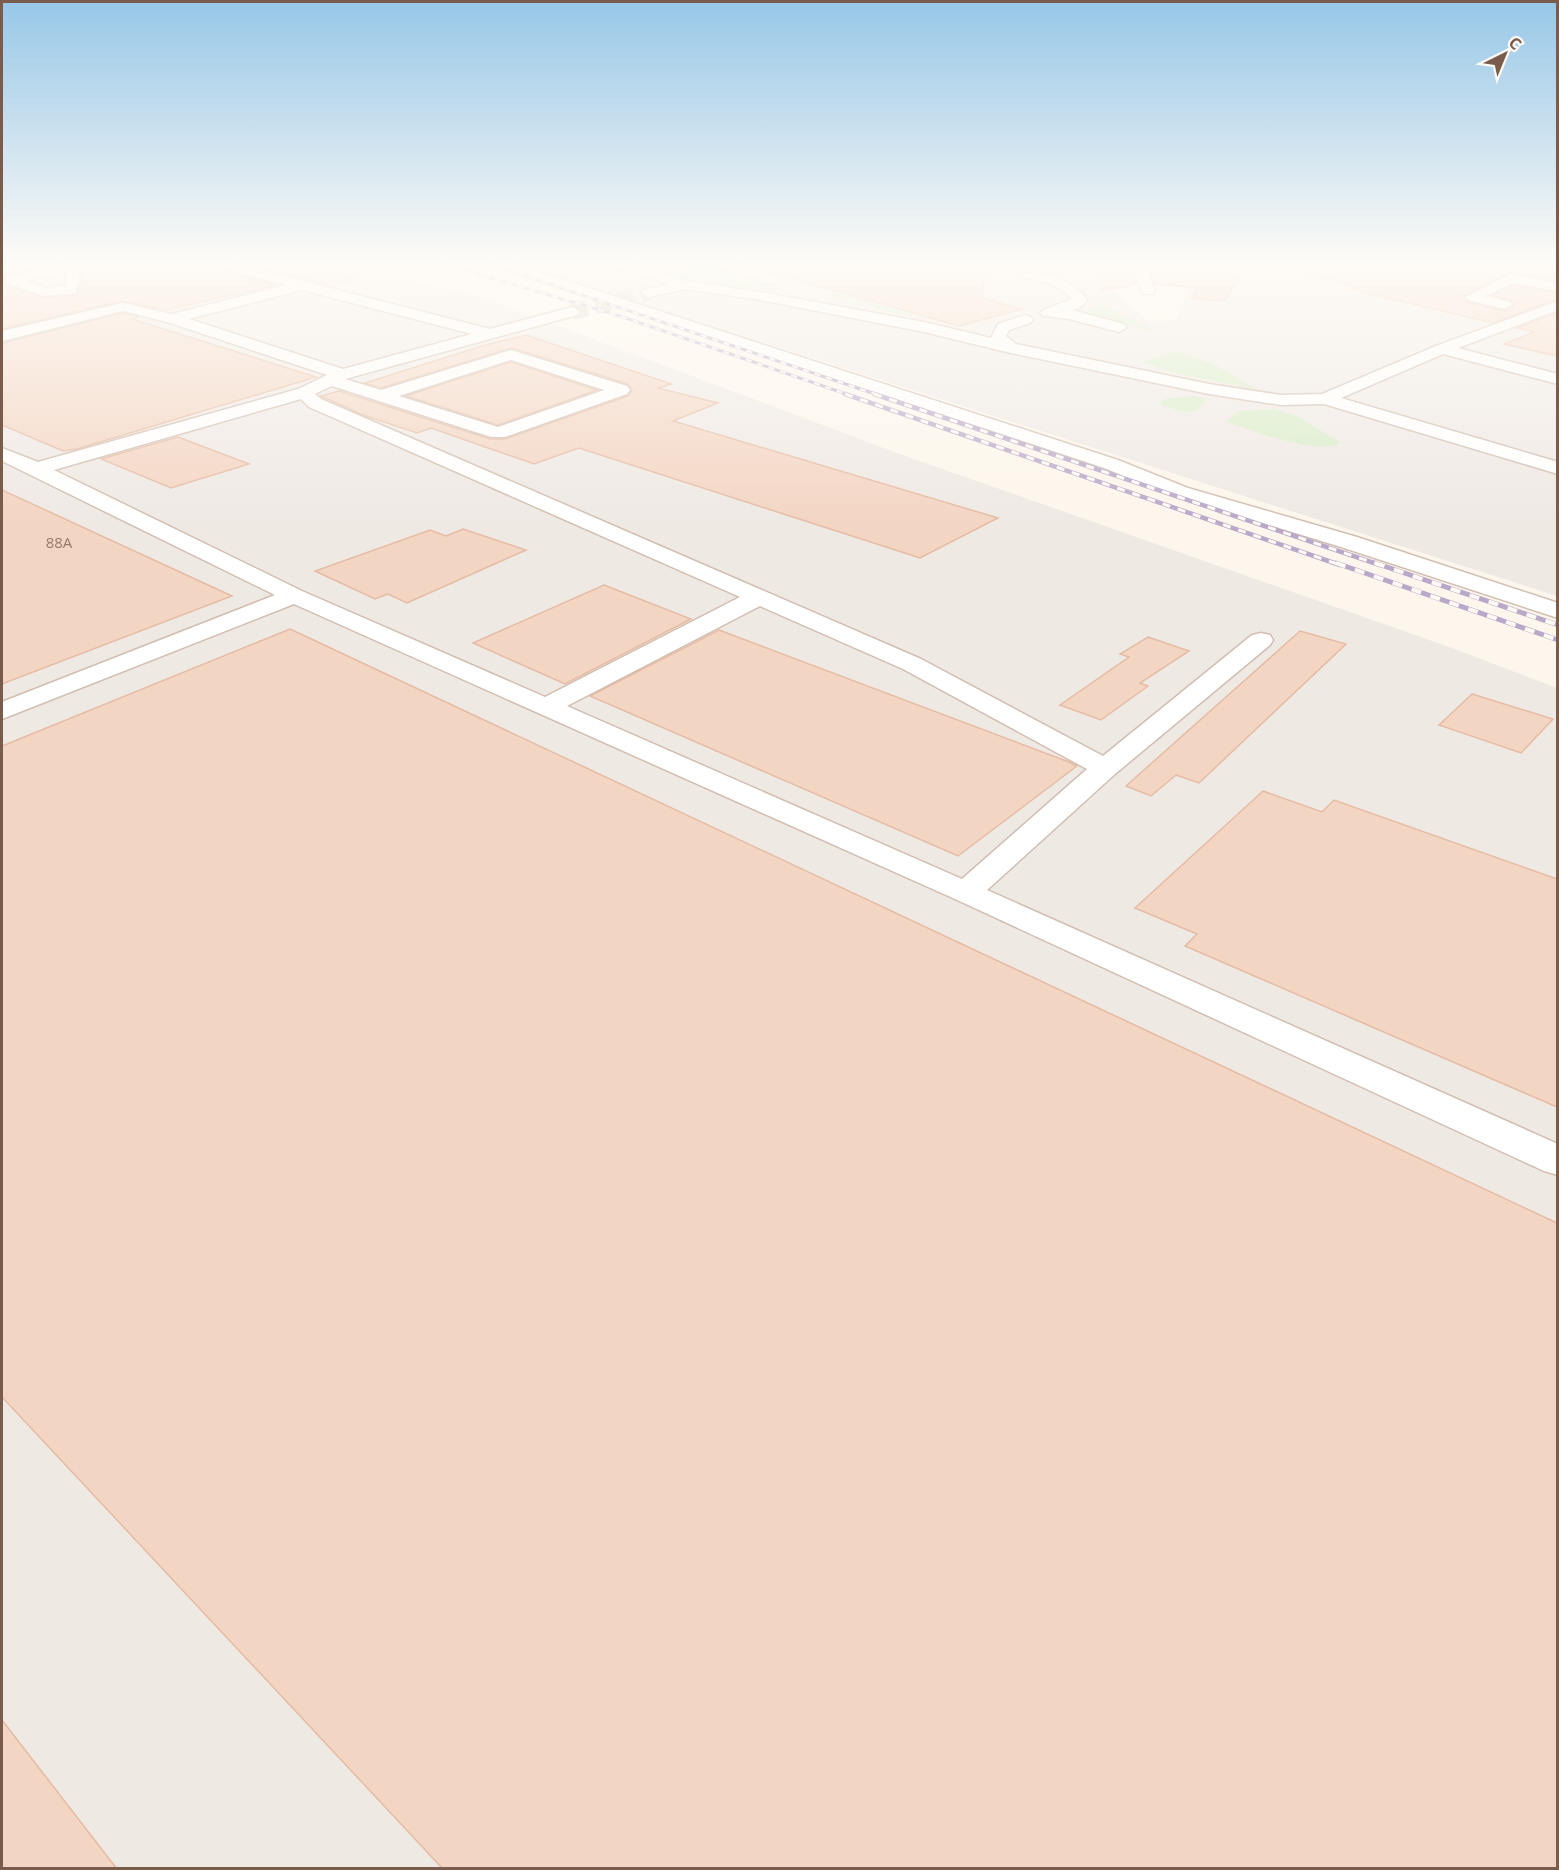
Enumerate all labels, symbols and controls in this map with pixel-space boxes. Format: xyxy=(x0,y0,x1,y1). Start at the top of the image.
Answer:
north arrow xyxy=(1475,24,1535,84)
text: С xyxy=(1504,32,1526,55)
house number: 88А xyxy=(46,532,73,552)

